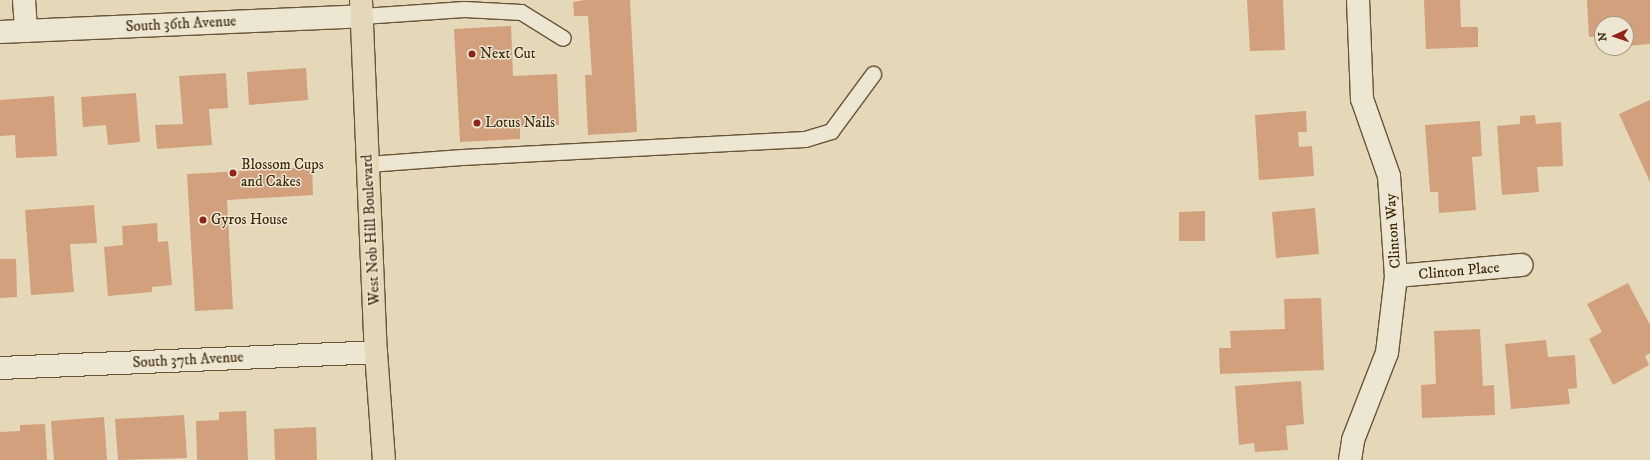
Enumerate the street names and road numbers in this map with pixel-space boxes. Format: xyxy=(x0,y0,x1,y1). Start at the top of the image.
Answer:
street label: South 36th Avenue xyxy=(125,12,237,36)
street label: West Nob Hill Boulevard xyxy=(358,154,384,306)
street label: Clinton Way xyxy=(1381,193,1405,269)
street label: Clinton Place xyxy=(1418,258,1500,284)
street label: South 37th Avenue xyxy=(132,348,244,372)

